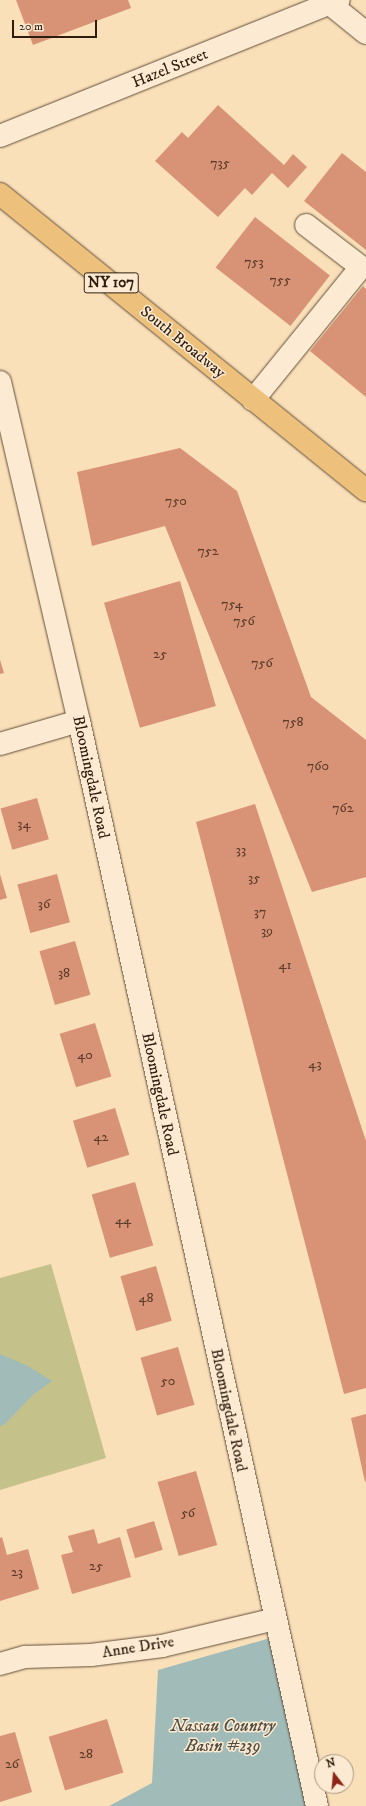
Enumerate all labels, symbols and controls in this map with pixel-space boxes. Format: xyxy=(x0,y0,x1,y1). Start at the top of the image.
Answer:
scale bar xyxy=(14,12,99,38)
text: 20 m xyxy=(19,19,43,34)
street label: Hazel Street xyxy=(129,44,211,92)
house number: 735 xyxy=(210,155,230,171)
house number: 753 xyxy=(244,254,264,270)
road number: NY 107 xyxy=(83,270,139,296)
house number: 755 xyxy=(269,272,291,288)
street label: South Broadway xyxy=(137,302,229,382)
house number: 750 xyxy=(165,493,187,509)
house number: 752 xyxy=(197,543,219,559)
house number: 754 xyxy=(221,596,243,612)
house number: 756 xyxy=(233,613,255,629)
house number: 25 xyxy=(153,646,167,662)
house number: 756 xyxy=(251,655,273,671)
street label: Bloomingdale Road xyxy=(69,714,113,840)
house number: 758 xyxy=(282,714,304,730)
house number: 760 xyxy=(307,758,329,774)
house number: 762 xyxy=(332,800,354,816)
house number: 34 xyxy=(17,816,31,832)
house number: 33 xyxy=(236,842,246,858)
house number: 35 xyxy=(248,870,260,886)
house number: 36 xyxy=(38,896,50,912)
house number: 37 xyxy=(254,904,266,920)
house number: 39 xyxy=(261,923,273,939)
house number: 41 xyxy=(278,957,292,973)
house number: 38 xyxy=(58,965,70,981)
street label: Bloomingdale Road xyxy=(138,1031,182,1157)
house number: 40 xyxy=(77,1047,93,1063)
house number: 43 xyxy=(308,1056,322,1072)
house number: 42 xyxy=(94,1129,108,1145)
house number: 44 xyxy=(115,1212,131,1228)
house number: 48 xyxy=(138,1290,154,1306)
street label: Bloomingdale Road xyxy=(207,1347,251,1473)
house number: 50 xyxy=(161,1373,175,1389)
house number: 56 xyxy=(181,1505,195,1521)
house number: 25 xyxy=(89,1558,103,1574)
house number: 23 xyxy=(11,1564,23,1580)
street label: Anne Drive xyxy=(101,1632,175,1662)
water label: Nassau Country Basin #239 xyxy=(171,1717,275,1757)
house number: 28 xyxy=(79,1746,93,1762)
north arrow xyxy=(314,1754,354,1794)
text: N xyxy=(325,1755,337,1771)
house number: 26 xyxy=(5,1756,19,1772)

